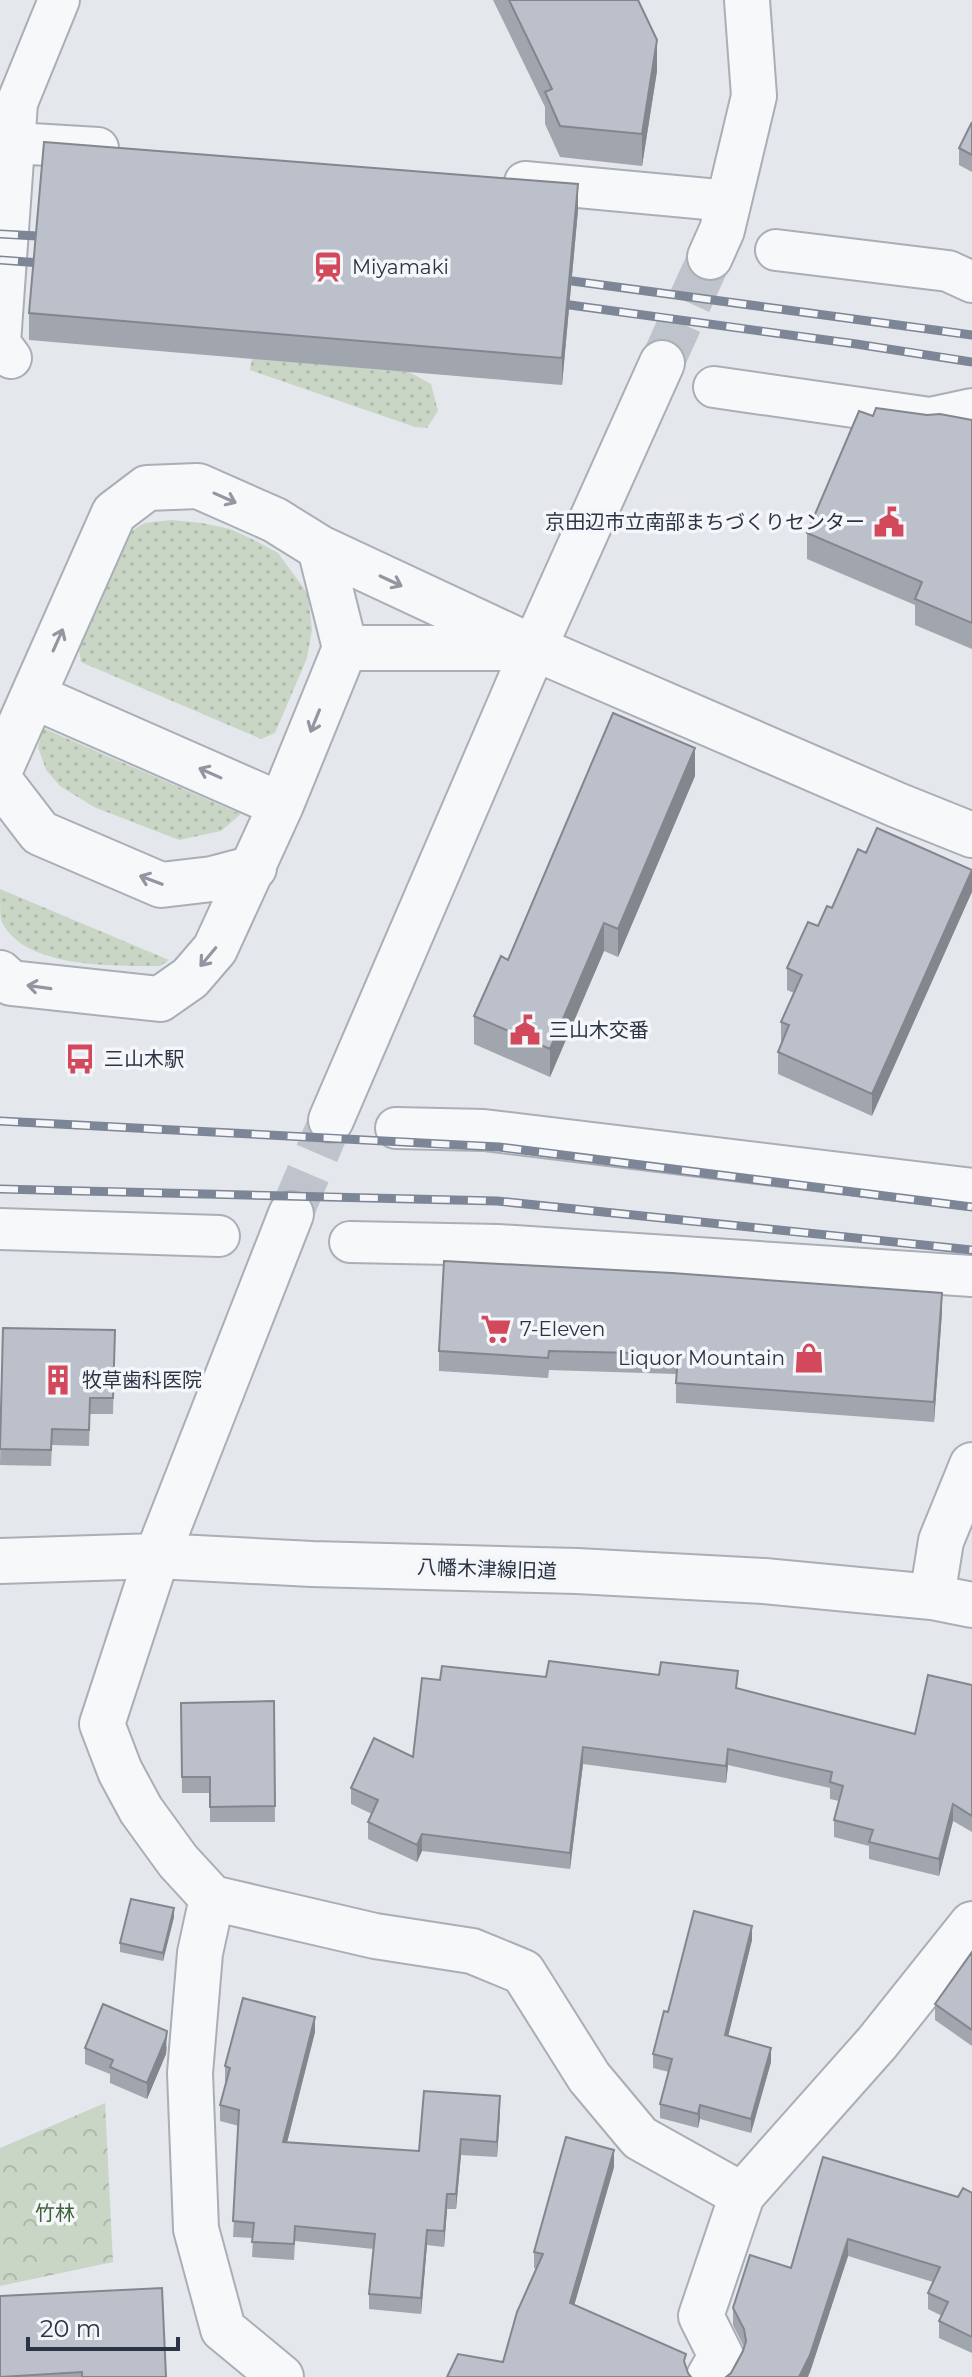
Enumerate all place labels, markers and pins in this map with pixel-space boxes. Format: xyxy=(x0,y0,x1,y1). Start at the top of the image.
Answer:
station icon: Miyamaki xyxy=(311,250,345,284)
place label: Miyamaki xyxy=(352,255,449,279)
public building icon: 京田辺市立南部まちづくりセンター xyxy=(872,505,906,539)
place label: 京田辺市立南部まちづくりセンター xyxy=(545,510,865,534)
public building icon: 三山木交番 xyxy=(508,1013,542,1047)
place label: 三山木交番 xyxy=(549,1018,649,1042)
bus stop icon: 三山木駅 xyxy=(63,1042,97,1076)
place label: 三山木駅 xyxy=(104,1047,184,1071)
supermarket icon: 7-Eleven xyxy=(479,1312,513,1346)
place label: 7-Eleven xyxy=(520,1317,605,1341)
shop icon: Liquor Mountain xyxy=(792,1341,826,1375)
place label: Liquor Mountain xyxy=(618,1346,785,1370)
building icon: 牧草歯科医院 xyxy=(41,1363,75,1397)
place label: 牧草歯科医院 xyxy=(82,1368,202,1392)

